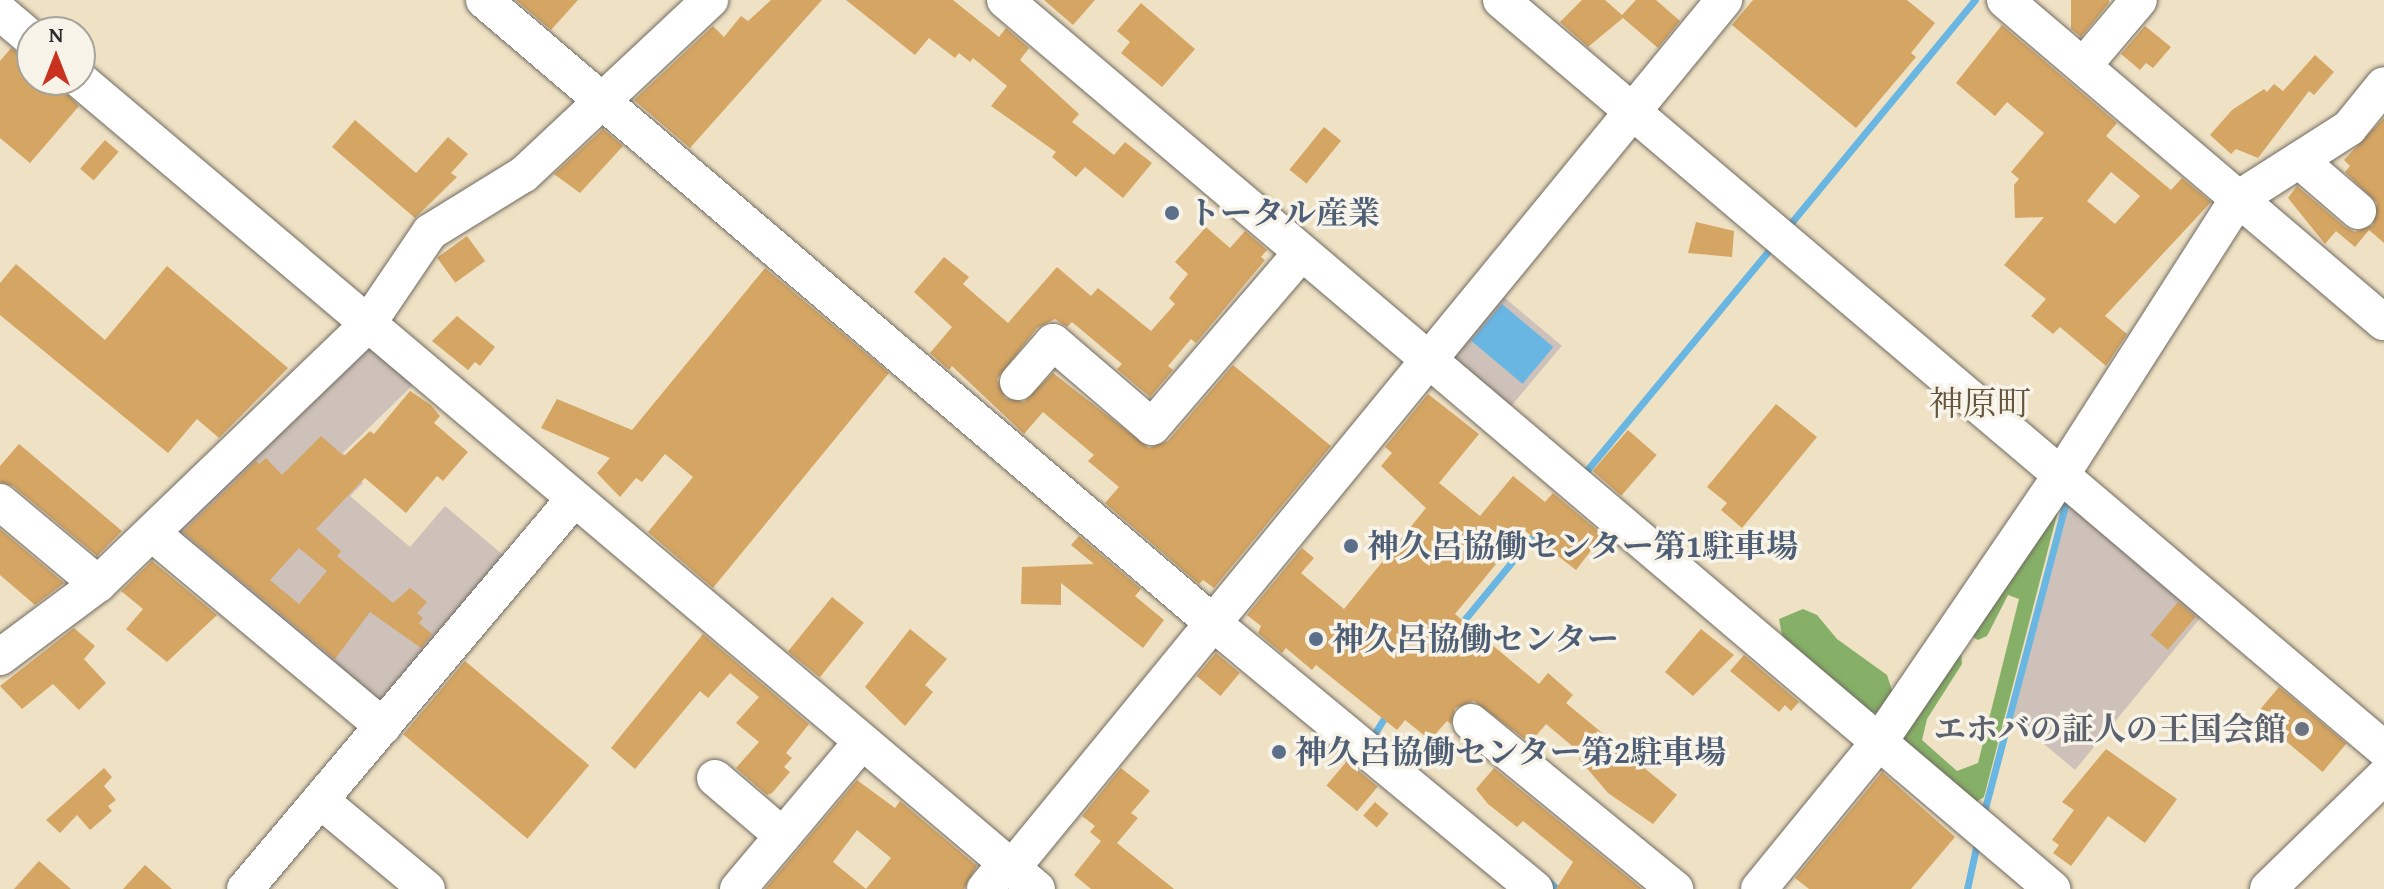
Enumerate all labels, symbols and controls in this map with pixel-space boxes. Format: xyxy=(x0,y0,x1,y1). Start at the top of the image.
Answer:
north arrow xyxy=(16,16,96,96)
text: N xyxy=(49,18,63,50)
place label: トータル産業 xyxy=(1188,194,1380,232)
marker: トータル産業 xyxy=(1163,204,1181,222)
district label: 神原町 xyxy=(1929,383,2031,423)
place label: 神久呂協働センター第1駐車場 xyxy=(1367,527,1800,565)
marker: 神久呂協働センター第1駐車場 xyxy=(1342,537,1360,555)
place label: 神久呂協働センター xyxy=(1332,620,1620,658)
marker: 神久呂協働センター xyxy=(1307,630,1325,648)
place label: エホバの証人の王国会館 xyxy=(1934,710,2286,748)
marker: エホバの証人の王国会館 xyxy=(2293,720,2311,738)
place label: 神久呂協働センター第2駐車場 xyxy=(1295,733,1728,771)
marker: 神久呂協働センター第2駐車場 xyxy=(1270,743,1288,761)

